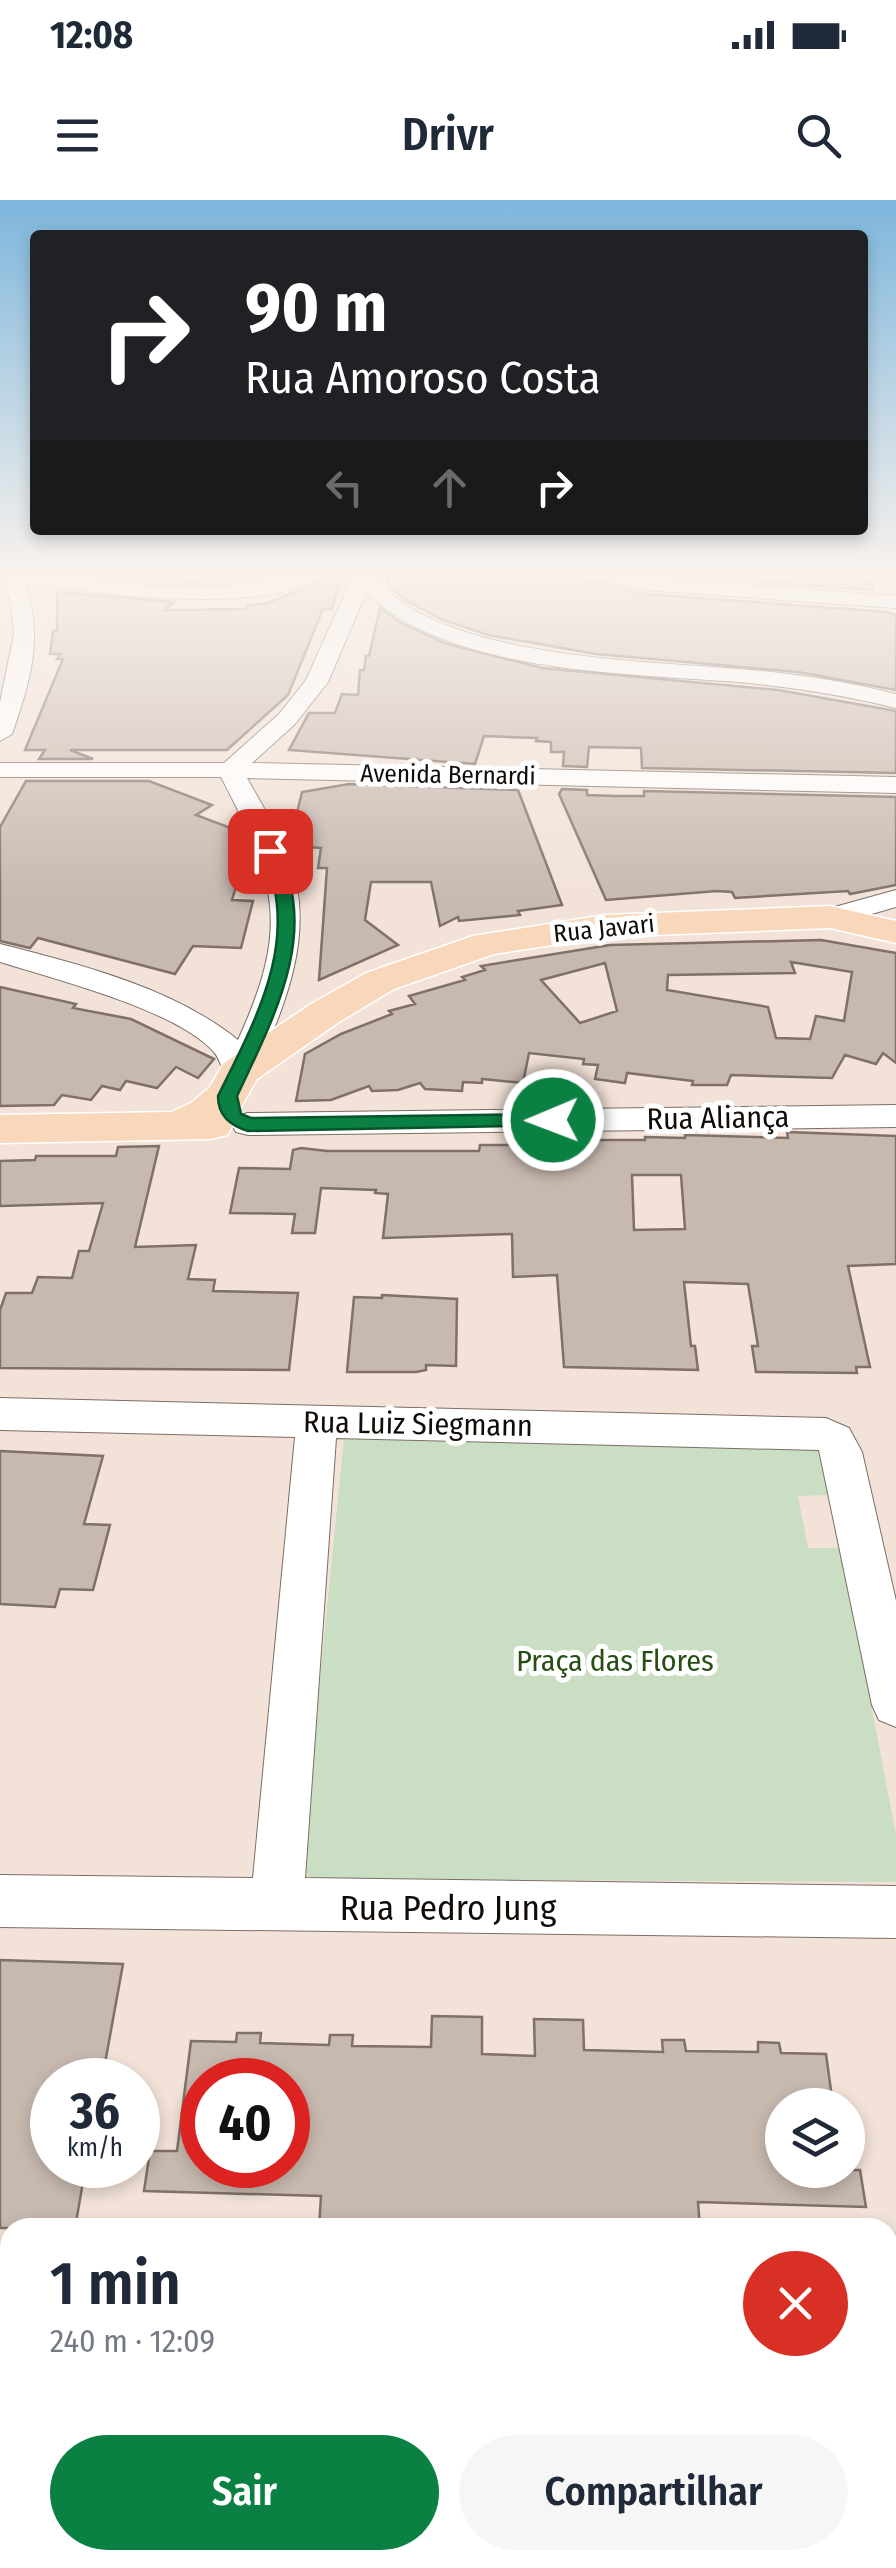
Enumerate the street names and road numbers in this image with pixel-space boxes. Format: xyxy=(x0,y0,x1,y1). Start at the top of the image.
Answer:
street label: Avenida Bernardi xyxy=(360,758,536,792)
street label: Rua Javari xyxy=(552,909,656,949)
street label: Rua Aliança xyxy=(646,1099,790,1137)
street label: Rua Luiz Siegmann xyxy=(303,1404,533,1444)
street label: Rua Pedro Jung xyxy=(340,1887,557,1929)

